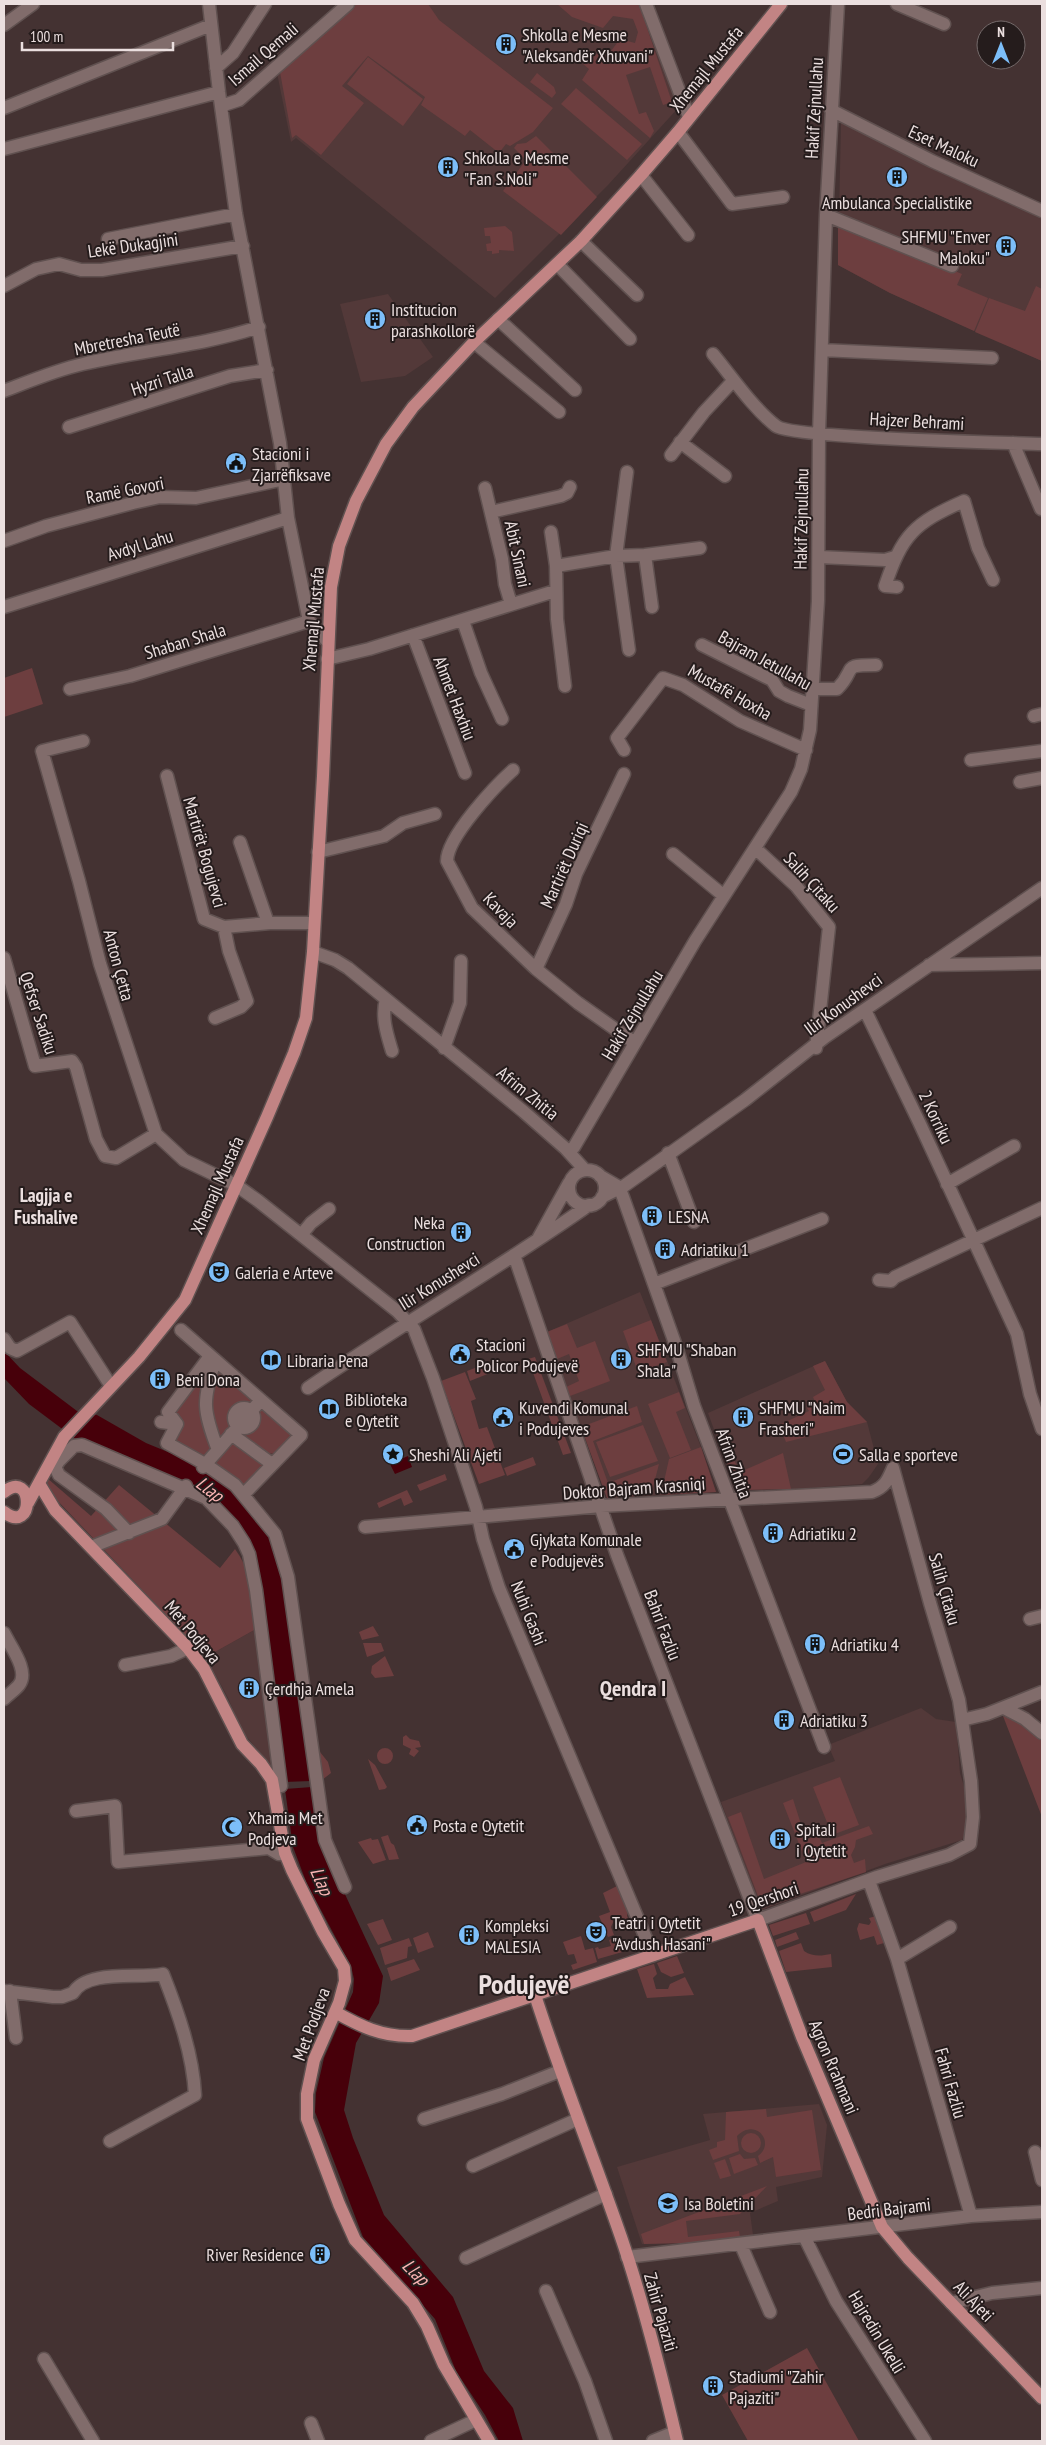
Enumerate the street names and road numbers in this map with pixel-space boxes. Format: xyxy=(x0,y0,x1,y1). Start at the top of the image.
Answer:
street label: Ismail Qemali xyxy=(223,17,303,91)
street label: Xhemajl Mustafa xyxy=(664,21,748,117)
street label: Hakif Zejnullahu xyxy=(800,57,828,159)
street label: Eset Maloku xyxy=(905,120,983,172)
street label: Lekë Dukagjini xyxy=(86,227,180,263)
street label: Mbretresha Teutë xyxy=(72,317,182,361)
street label: Hyzri Talla xyxy=(128,359,196,401)
street label: Hajzer Behrami xyxy=(869,407,965,435)
street label: Hakif Zejnullahu xyxy=(789,468,813,570)
street label: Ramë Govori xyxy=(84,471,166,509)
street label: Abit Sinani xyxy=(500,519,536,589)
street label: Avdyl Lahu xyxy=(104,524,176,566)
street label: Xhemajl Mustafa xyxy=(297,566,329,672)
street label: Shaban Shala xyxy=(142,618,228,664)
street label: Bajram Jetullahu xyxy=(714,625,816,695)
street label: Ahmet Haxhiu xyxy=(428,653,482,743)
street label: Mustafë Hoxha xyxy=(684,659,776,725)
street label: Martirët Bogujevci xyxy=(178,794,232,910)
street label: Martirët Duriqi xyxy=(535,818,593,912)
street label: Salih Çitaku xyxy=(779,847,845,917)
street label: Kavaja xyxy=(479,887,523,933)
street label: Anton Çetta xyxy=(98,927,140,1003)
street label: Hakif Zejnullahu xyxy=(596,966,668,1064)
street label: Ilir Konushevci xyxy=(799,968,887,1040)
street label: Qefser Sadiku xyxy=(15,969,63,1057)
street label: Afrim Zhitia xyxy=(492,1061,564,1125)
street label: 2 Korriku xyxy=(914,1087,958,1147)
street label: Xhemajl Mustafa xyxy=(185,1133,249,1237)
street label: Ilir Konushevci xyxy=(394,1247,484,1315)
street label: Afrim Zhitia xyxy=(711,1425,757,1501)
street label: Doktor Bajram Krasniqi xyxy=(562,1472,706,1504)
street label: Salih Çitaku xyxy=(924,1550,966,1628)
street label: Nuhi Gashi xyxy=(506,1578,552,1648)
street label: Bahri Fazliu xyxy=(639,1587,687,1663)
street label: Met Podjeva xyxy=(160,1595,226,1669)
street label: 19 Qershori xyxy=(725,1876,801,1922)
street label: Met Podjeva xyxy=(287,1984,335,2064)
street label: Agron Rrahmani xyxy=(804,2017,864,2117)
street label: Fahri Fazliu xyxy=(930,2045,972,2121)
street label: Bedri Bajrami xyxy=(846,2192,932,2226)
street label: Zahir Pajaziti xyxy=(639,2270,683,2354)
street label: Ali Ajeti xyxy=(949,2276,999,2326)
street label: Hajredin Ukelli xyxy=(843,2286,911,2378)

